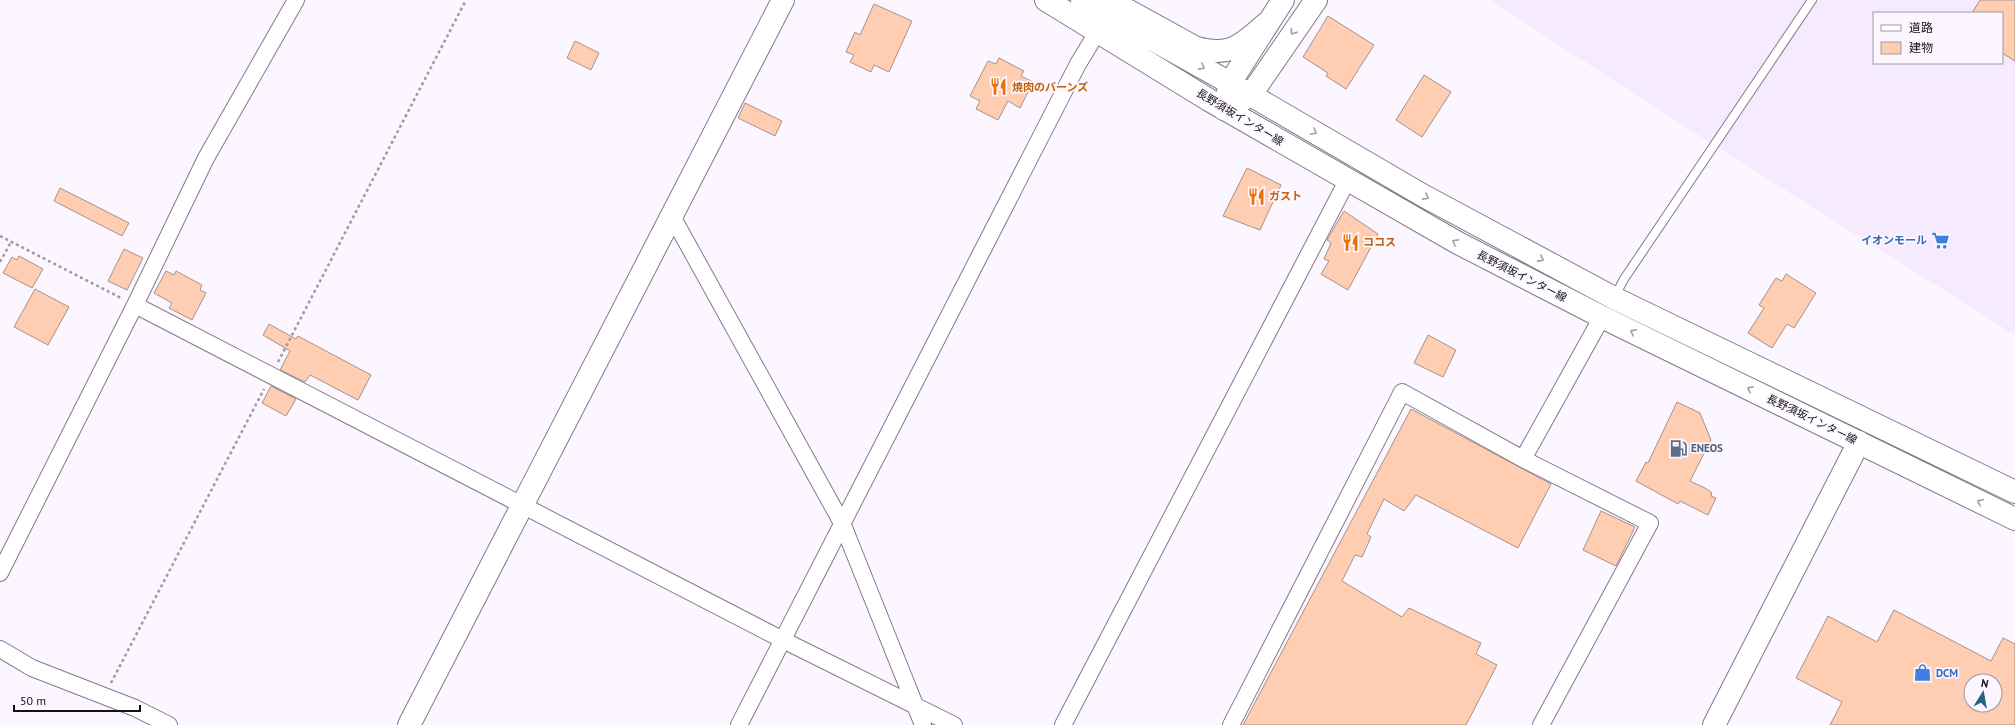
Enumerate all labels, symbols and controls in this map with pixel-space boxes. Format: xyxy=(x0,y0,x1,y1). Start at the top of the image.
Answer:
legend xyxy=(1873,12,2003,64)
text: 道路 xyxy=(1909,20,1933,35)
one-way arrow xyxy=(1291,28,1298,35)
text: 建物 xyxy=(1909,40,1933,55)
one-way arrow xyxy=(1197,62,1205,69)
restaurant icon: 焼肉のバーンズ xyxy=(989,77,1009,97)
place label: 焼肉のバーンズ xyxy=(1012,80,1088,94)
street label: 長野須坂インター線 xyxy=(1194,86,1286,148)
one-way arrow xyxy=(1310,128,1317,135)
restaurant icon: ガスト xyxy=(1246,186,1266,206)
place label: ガスト xyxy=(1269,189,1302,203)
one-way arrow xyxy=(1422,193,1430,200)
supermarket icon: イオンモール xyxy=(1930,230,1950,250)
restaurant icon: ココス xyxy=(1340,232,1360,252)
place label: イオンモール xyxy=(1861,233,1927,247)
place label: ココス xyxy=(1363,235,1396,249)
one-way arrow xyxy=(1452,239,1459,246)
street label: 長野須坂インター線 xyxy=(1475,247,1569,305)
one-way arrow xyxy=(1537,254,1544,262)
one-way arrow xyxy=(1630,329,1638,337)
one-way arrow xyxy=(1747,386,1755,394)
street label: 長野須坂インター線 xyxy=(1764,391,1860,447)
fuel station icon: ENEOS xyxy=(1668,438,1688,458)
place label: ENEOS xyxy=(1691,441,1723,455)
one-way arrow xyxy=(1977,499,1984,507)
shop icon: DCM xyxy=(1913,663,1933,683)
place label: DCM xyxy=(1936,666,1958,680)
north arrow xyxy=(1963,673,2003,713)
text: N xyxy=(1980,676,1990,691)
scale bar xyxy=(14,687,140,713)
text: 50 m xyxy=(20,693,46,708)

